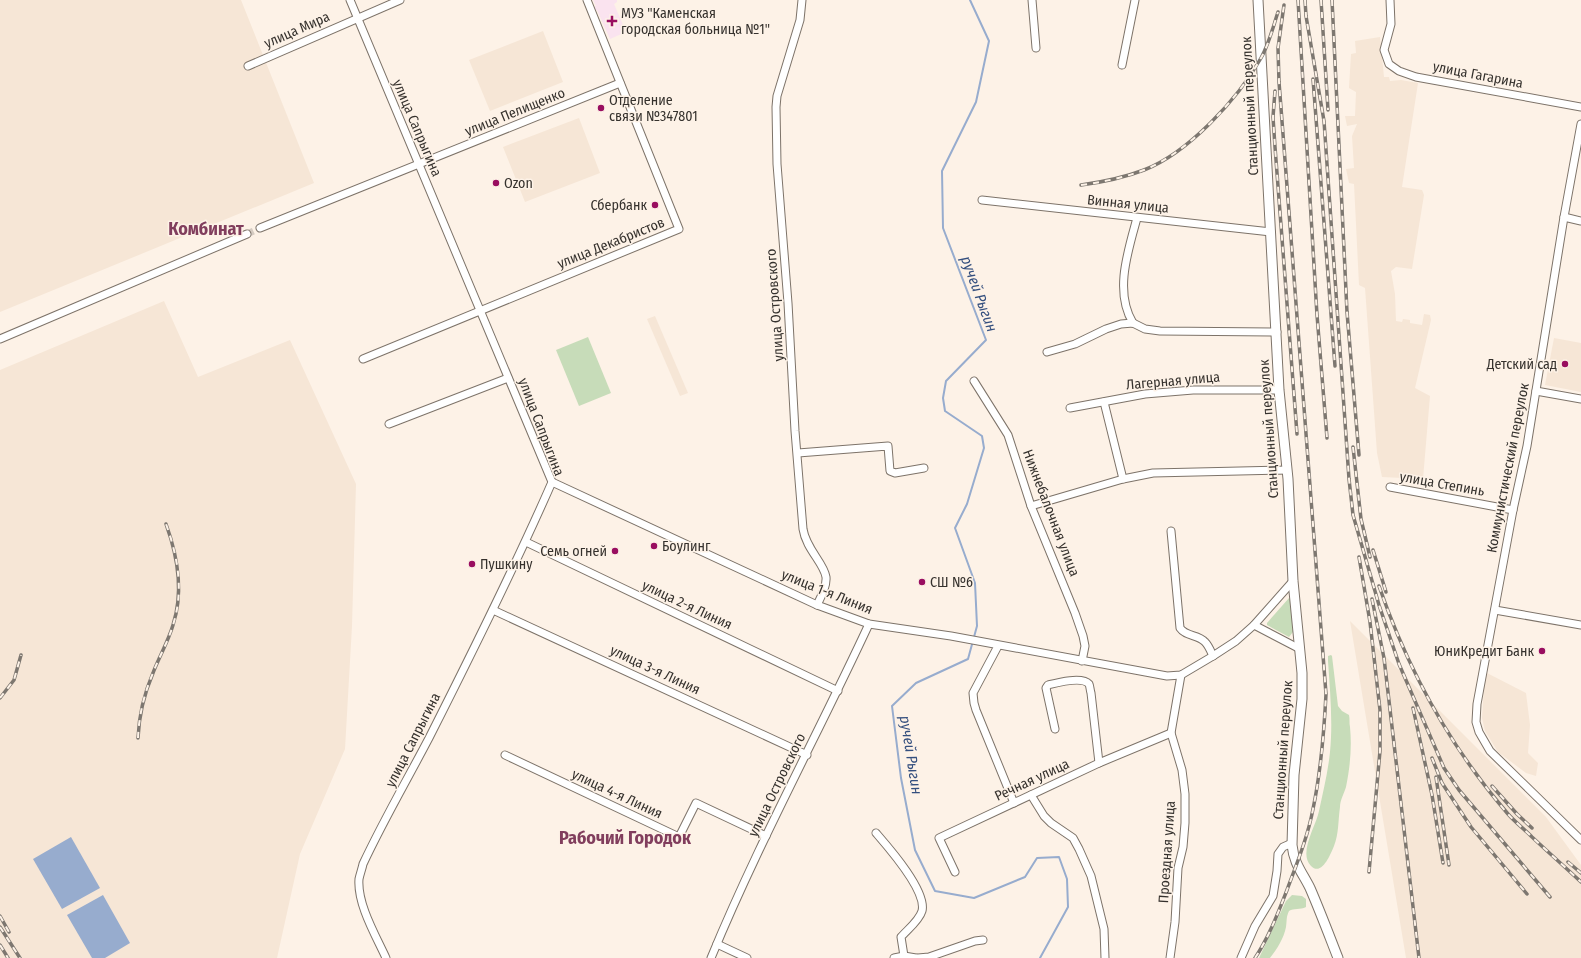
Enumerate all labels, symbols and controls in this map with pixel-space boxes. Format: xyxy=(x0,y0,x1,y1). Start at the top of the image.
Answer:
place label: МУЗ "Каменская городская больница №1" xyxy=(621,5,770,38)
street label: улица Мира xyxy=(262,8,333,52)
marker: МУЗ "Каменская городская больница №1" xyxy=(606,15,618,27)
street label: Станционный переулок xyxy=(1238,36,1262,176)
street label: улица Гагарина xyxy=(1432,58,1525,92)
street label: улица Сапрыгина xyxy=(389,77,445,179)
street label: улица Пелищенко xyxy=(462,84,568,140)
place label: Отделение связи №347801 xyxy=(609,92,698,125)
marker: Отделение связи №347801 xyxy=(596,103,606,113)
place label: Ozon xyxy=(504,175,533,192)
marker: Ozon xyxy=(491,178,501,188)
street label: Винная улица xyxy=(1086,191,1170,217)
place label: Сбербанк xyxy=(590,197,647,214)
marker: Сбербанк xyxy=(650,200,660,210)
street label: улица Декабристов xyxy=(555,214,667,272)
district label: Комбинат xyxy=(168,218,244,240)
street label: улица Островского xyxy=(763,248,787,362)
water label: ручей Рыгин xyxy=(957,254,1001,334)
place label: Детский сад xyxy=(1486,356,1557,373)
street label: Станционный переулок xyxy=(1256,359,1282,499)
marker: Детский сад xyxy=(1560,359,1570,369)
street label: Лагерная улица xyxy=(1125,368,1221,394)
street label: улица Сапрыгина xyxy=(514,376,568,479)
street label: Коммунистический переулок xyxy=(1483,381,1533,554)
street label: Нижнебалочная улица xyxy=(1019,447,1083,579)
street label: улица Степинь xyxy=(1398,468,1486,500)
place label: Боулинг xyxy=(662,538,711,555)
marker: Боулинг xyxy=(649,541,659,551)
place label: Семь огней xyxy=(540,543,607,560)
marker: Семь огней xyxy=(610,546,620,556)
place label: Пушкину xyxy=(480,556,533,573)
marker: Пушкину xyxy=(467,559,477,569)
street label: улица 1-я Линия xyxy=(779,566,875,618)
place label: СШ №6 xyxy=(930,574,973,591)
street label: улица 2-я Линия xyxy=(639,577,735,633)
marker: СШ №6 xyxy=(917,577,927,587)
street label: улица 3-я Линия xyxy=(607,642,703,698)
place label: ЮниКредит Банк xyxy=(1434,643,1534,660)
marker: ЮниКредит Банк xyxy=(1537,646,1547,656)
street label: Станционный переулок xyxy=(1270,680,1296,820)
street label: улица Сапрыгина xyxy=(382,690,444,790)
water label: ручей Рыгин xyxy=(896,714,926,796)
street label: улица Островского xyxy=(745,731,809,839)
street label: Речная улица xyxy=(992,755,1072,805)
street label: улица 4-я Линия xyxy=(569,766,665,822)
street label: Проездная улица xyxy=(1155,800,1179,904)
district label: Рабочий Городок xyxy=(559,827,692,849)

